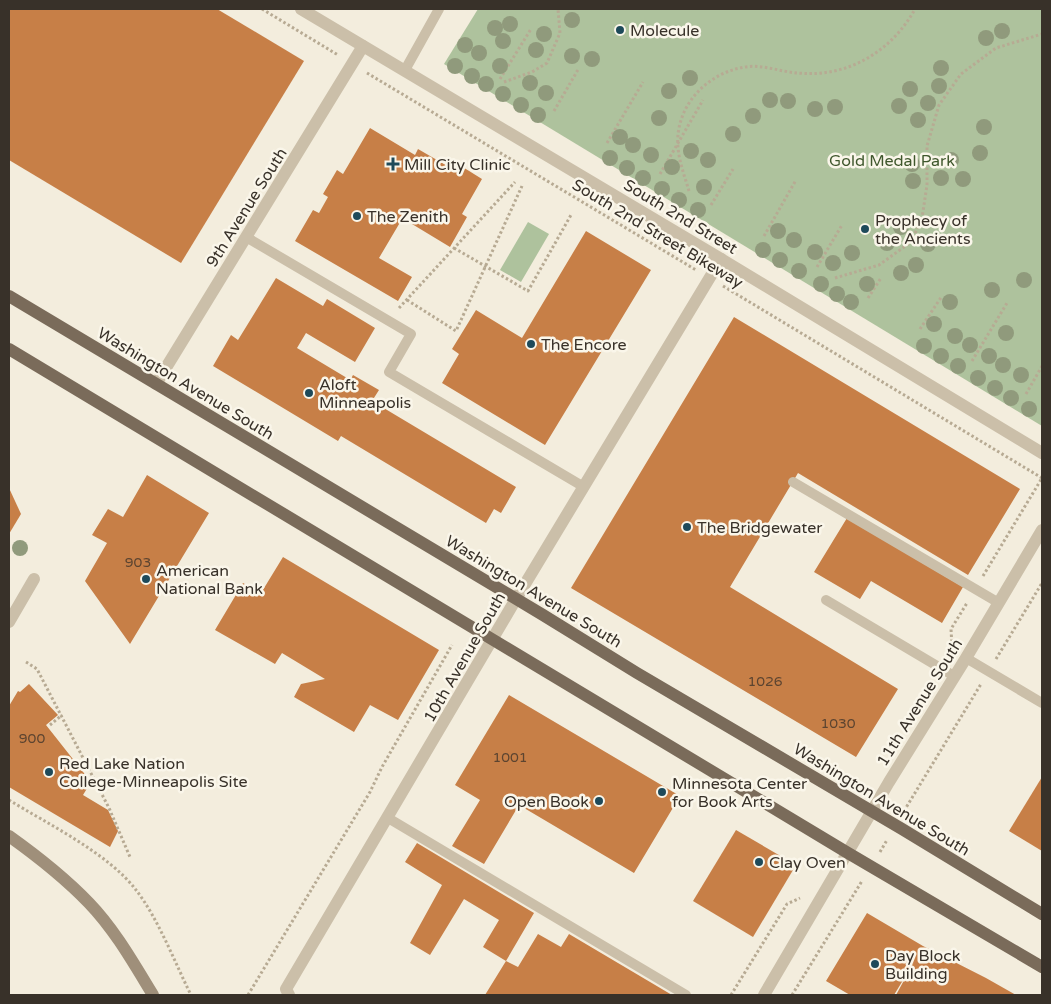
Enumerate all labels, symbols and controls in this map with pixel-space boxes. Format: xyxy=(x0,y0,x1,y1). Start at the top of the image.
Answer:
place label: Molecule xyxy=(630,21,699,41)
marker: Molecule xyxy=(614,24,626,36)
street label: 9th Avenue South xyxy=(202,144,292,271)
park label: Gold Medal Park xyxy=(829,151,955,171)
place label: Mill City Clinic xyxy=(404,155,511,175)
marker: Mill City Clinic xyxy=(386,157,400,171)
street label: South 2nd Street Bikeway xyxy=(568,175,747,293)
street label: South 2nd Street xyxy=(620,175,741,259)
place label: The Zenith xyxy=(367,207,448,227)
marker: The Zenith xyxy=(351,210,363,222)
place label: Prophecy of the Ancients xyxy=(875,211,971,249)
marker: Prophecy of the Ancients xyxy=(859,223,871,235)
street label: Washington Avenue South xyxy=(94,323,277,444)
place label: The Encore xyxy=(541,335,627,355)
marker: The Encore xyxy=(525,338,537,350)
place label: Aloft Minneapolis xyxy=(319,375,411,413)
marker: Aloft Minneapolis xyxy=(303,387,315,399)
place label: The Bridgewater xyxy=(697,518,823,538)
marker: The Bridgewater xyxy=(681,521,693,533)
street label: Washington Avenue South xyxy=(442,531,625,652)
house number: 903 xyxy=(125,554,151,571)
place label: American National Bank xyxy=(156,561,263,599)
marker: American National Bank xyxy=(140,573,152,585)
street label: 10th Avenue South xyxy=(420,589,510,726)
street label: 11th Avenue South xyxy=(872,635,967,770)
house number: 1026 xyxy=(747,673,783,690)
house number: 1030 xyxy=(820,715,856,732)
house number: 900 xyxy=(19,730,45,747)
street label: Washington Avenue South xyxy=(790,739,973,860)
house number: 1001 xyxy=(492,749,528,766)
place label: Red Lake Nation College-Minneapolis Site xyxy=(59,754,248,792)
marker: Red Lake Nation College-Minneapolis Site xyxy=(43,766,55,778)
place label: Minnesota Center for Book Arts xyxy=(672,774,808,812)
marker: Minnesota Center for Book Arts xyxy=(656,786,668,798)
place label: Open Book xyxy=(504,792,589,812)
marker: Open Book xyxy=(593,795,605,807)
place label: Clay Oven xyxy=(769,853,846,873)
marker: Clay Oven xyxy=(753,856,765,868)
place label: Day Block Building xyxy=(885,946,961,984)
marker: Day Block Building xyxy=(869,958,881,970)

